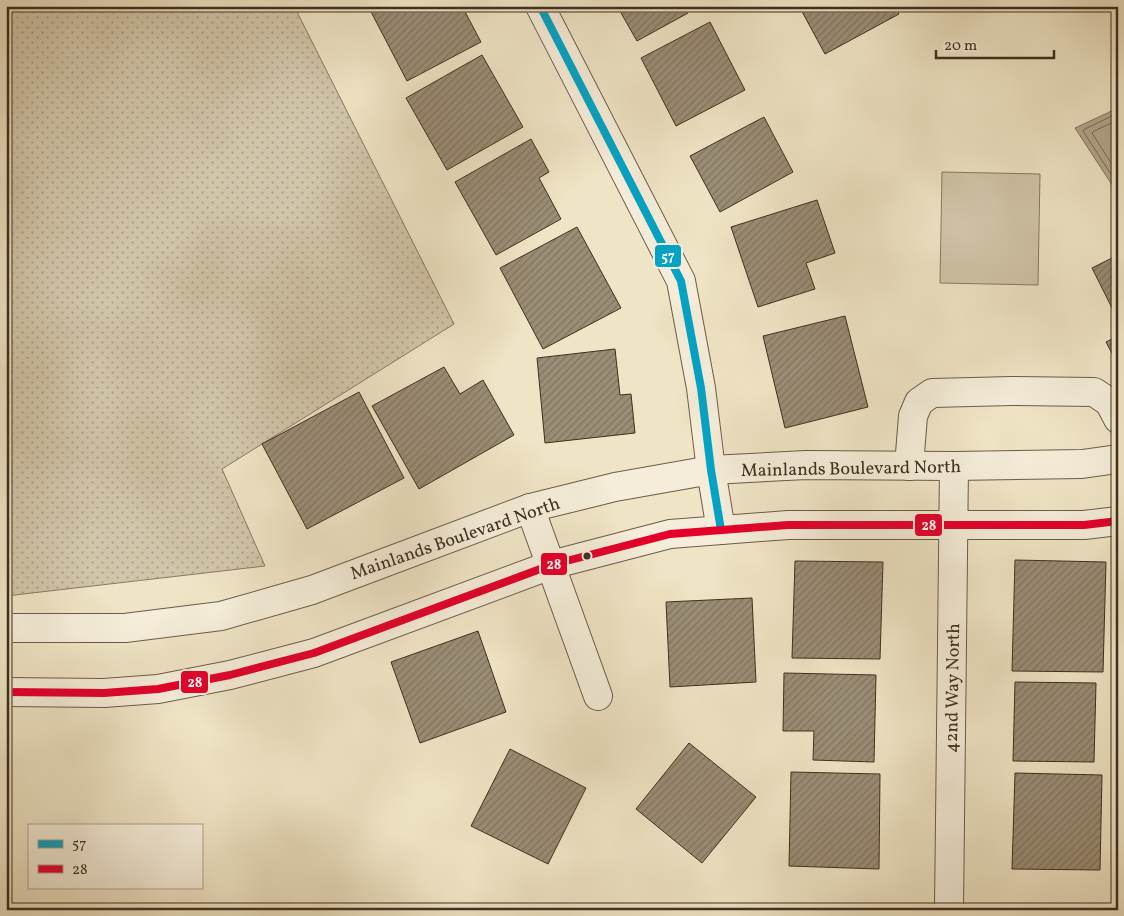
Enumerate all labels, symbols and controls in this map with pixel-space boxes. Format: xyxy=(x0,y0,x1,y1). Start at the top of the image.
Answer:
scale bar xyxy=(936,28,1054,60)
text: 20 m xyxy=(944,36,977,57)
line badge: 57 xyxy=(654,244,682,268)
text: 57 xyxy=(661,248,675,267)
street label: Mainlands Boulevard North xyxy=(741,455,962,484)
street label: Mainlands Boulevard North xyxy=(347,492,564,587)
line badge: 28 xyxy=(914,513,943,537)
text: 28 xyxy=(922,517,936,536)
unlabelled marker xyxy=(582,551,592,561)
line badge: 28 xyxy=(540,552,568,576)
text: 28 xyxy=(547,556,561,575)
street label: 42nd Way North xyxy=(940,623,967,753)
line badge: 28 xyxy=(180,670,209,694)
text: 28 xyxy=(188,674,202,693)
legend xyxy=(28,824,202,888)
text: 57 xyxy=(72,834,87,855)
text: 28 xyxy=(72,860,88,881)

